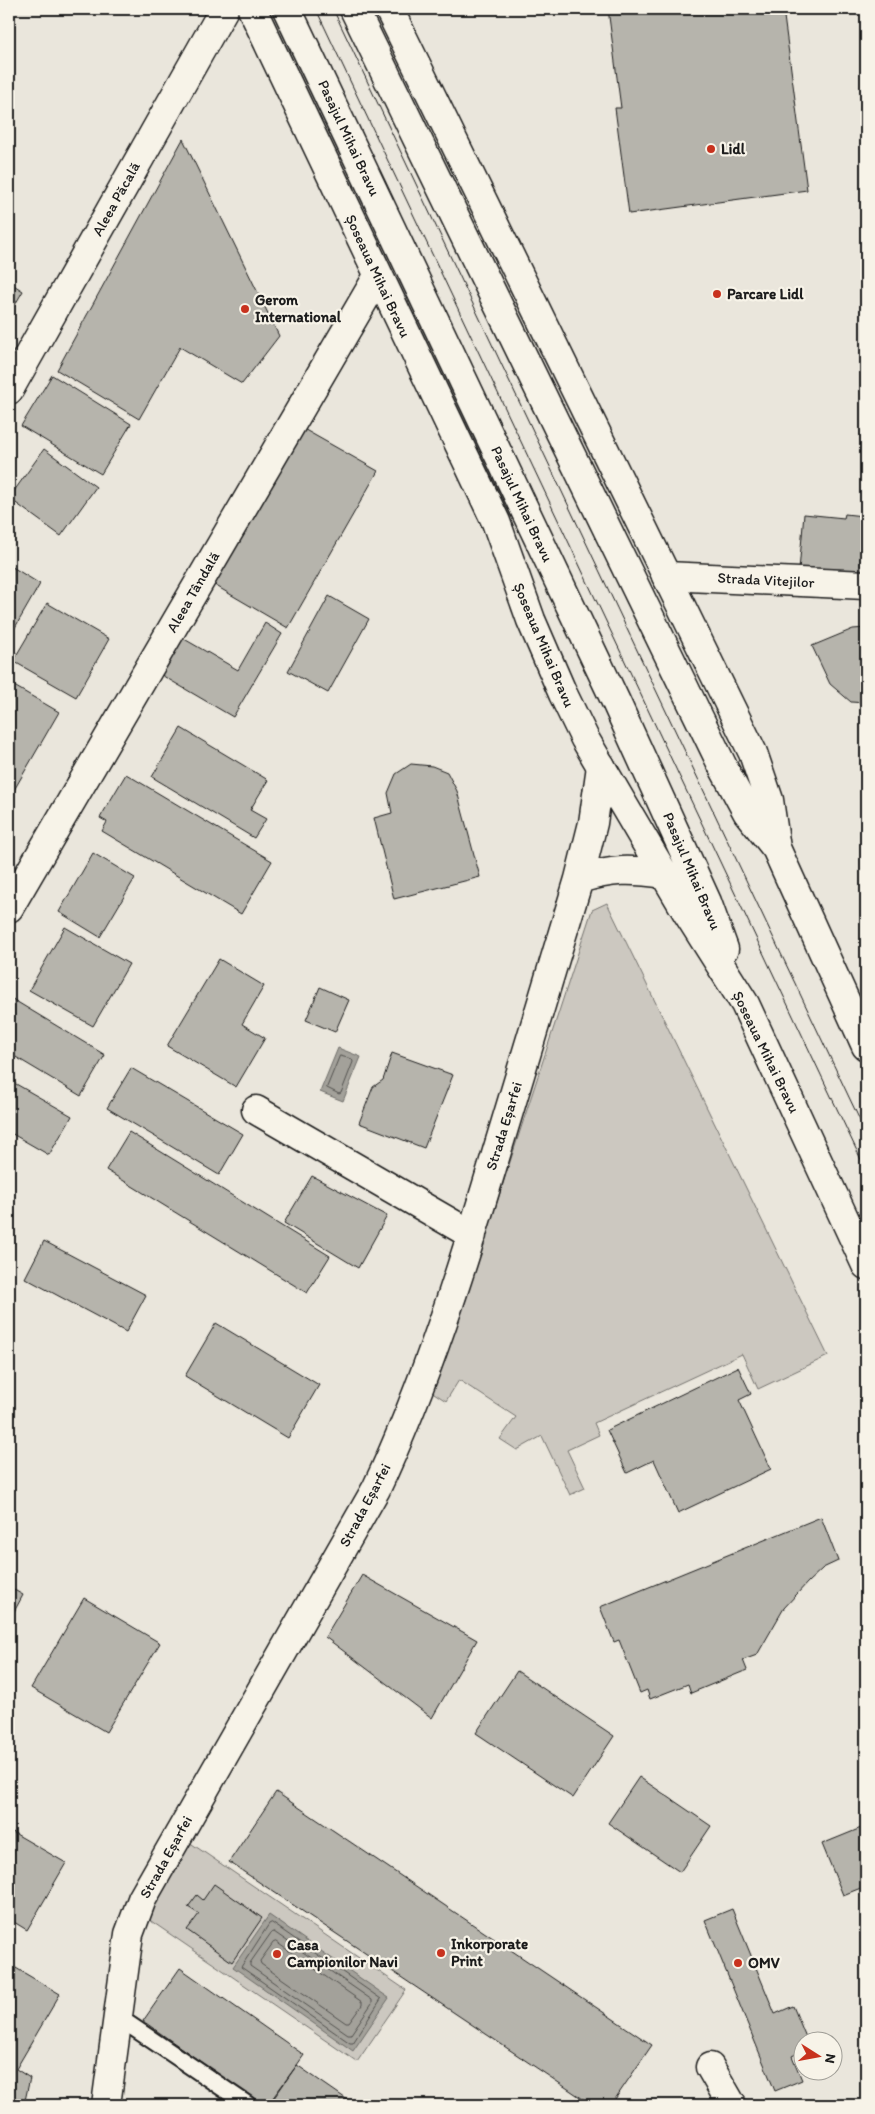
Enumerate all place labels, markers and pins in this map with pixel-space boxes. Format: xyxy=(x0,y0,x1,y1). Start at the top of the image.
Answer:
place label: Lidl xyxy=(721,140,746,158)
marker: Lidl xyxy=(705,143,717,155)
place label: Parcare Lidl xyxy=(727,285,804,303)
marker: Parcare Lidl xyxy=(711,288,723,300)
place label: Gerom International xyxy=(255,291,342,326)
marker: Gerom International xyxy=(239,303,251,315)
place label: Inkorporate Print xyxy=(451,1935,528,1970)
place label: Casa Campionilor Navi xyxy=(287,1936,398,1972)
marker: Inkorporate Print xyxy=(435,1947,447,1959)
marker: Casa Campionilor Navi xyxy=(271,1948,283,1960)
place label: OMV xyxy=(748,1954,780,1972)
marker: OMV xyxy=(732,1957,744,1969)

